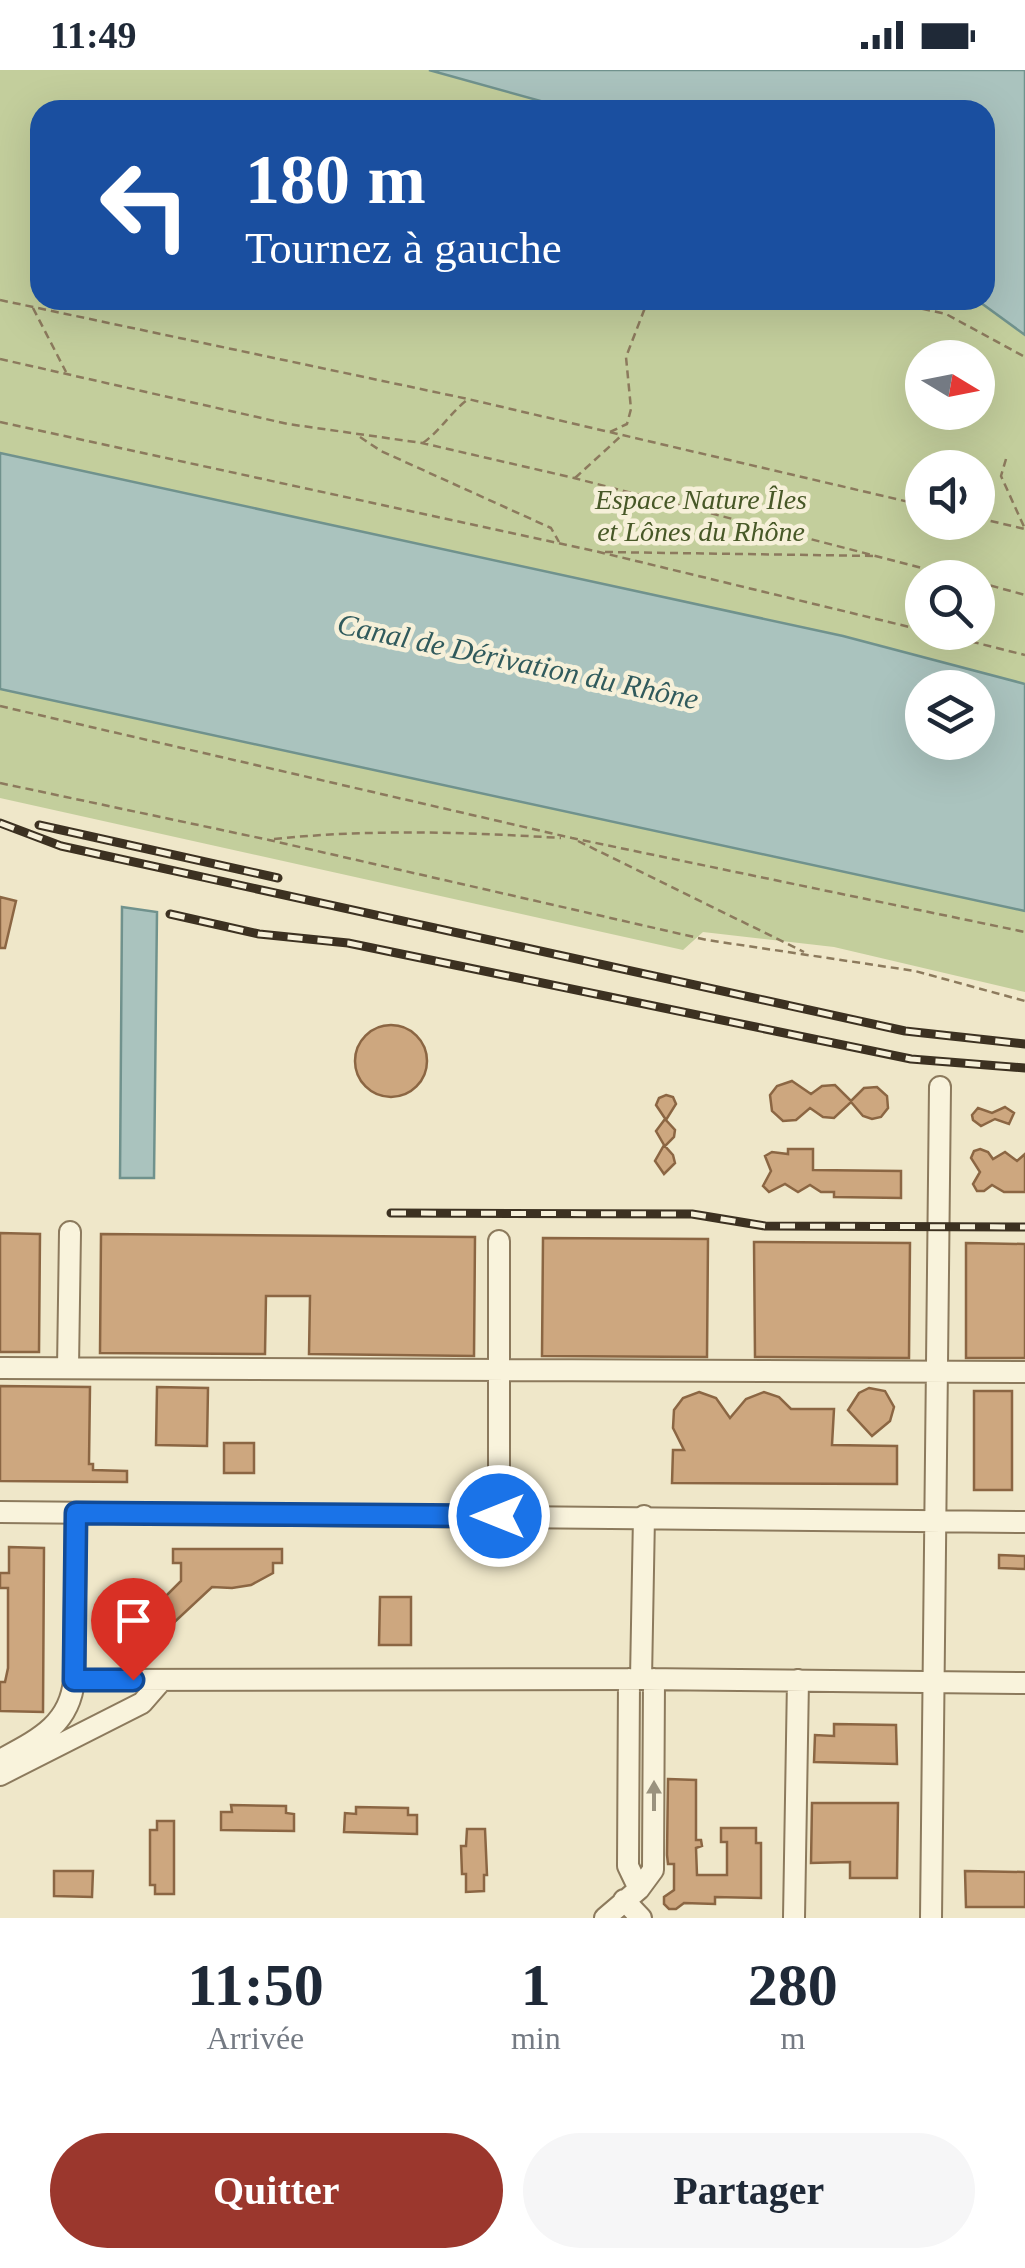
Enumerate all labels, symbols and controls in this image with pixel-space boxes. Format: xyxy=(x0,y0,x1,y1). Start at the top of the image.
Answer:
text: 11:49 xyxy=(50,14,137,56)
icon: left xyxy=(80,140,210,270)
text: 180 m xyxy=(245,141,426,218)
text: Tournez à gauche xyxy=(245,223,562,273)
north arrow xyxy=(905,340,995,430)
map controls xyxy=(905,340,995,760)
button: sound xyxy=(905,450,995,540)
park label: Espace Nature Îles et Lônes du Rhône xyxy=(594,484,807,547)
button: search xyxy=(905,560,995,650)
water label: Canal de Dérivation du Rhône xyxy=(334,607,702,715)
button: layers xyxy=(905,670,995,760)
position arrow xyxy=(447,1464,551,1568)
pin xyxy=(91,1578,176,1681)
icon: arrive xyxy=(106,1593,161,1648)
one-way arrow xyxy=(646,1780,662,1812)
text: 11:50 xyxy=(187,1952,324,2018)
text: 1 xyxy=(521,1952,551,2018)
text: 280 xyxy=(748,1952,838,2018)
text: Arrivée xyxy=(207,2020,304,2056)
text: min xyxy=(511,2020,561,2056)
text: m xyxy=(780,2020,805,2056)
button: Quitter xyxy=(50,2133,503,2248)
button: Partager xyxy=(523,2133,975,2248)

